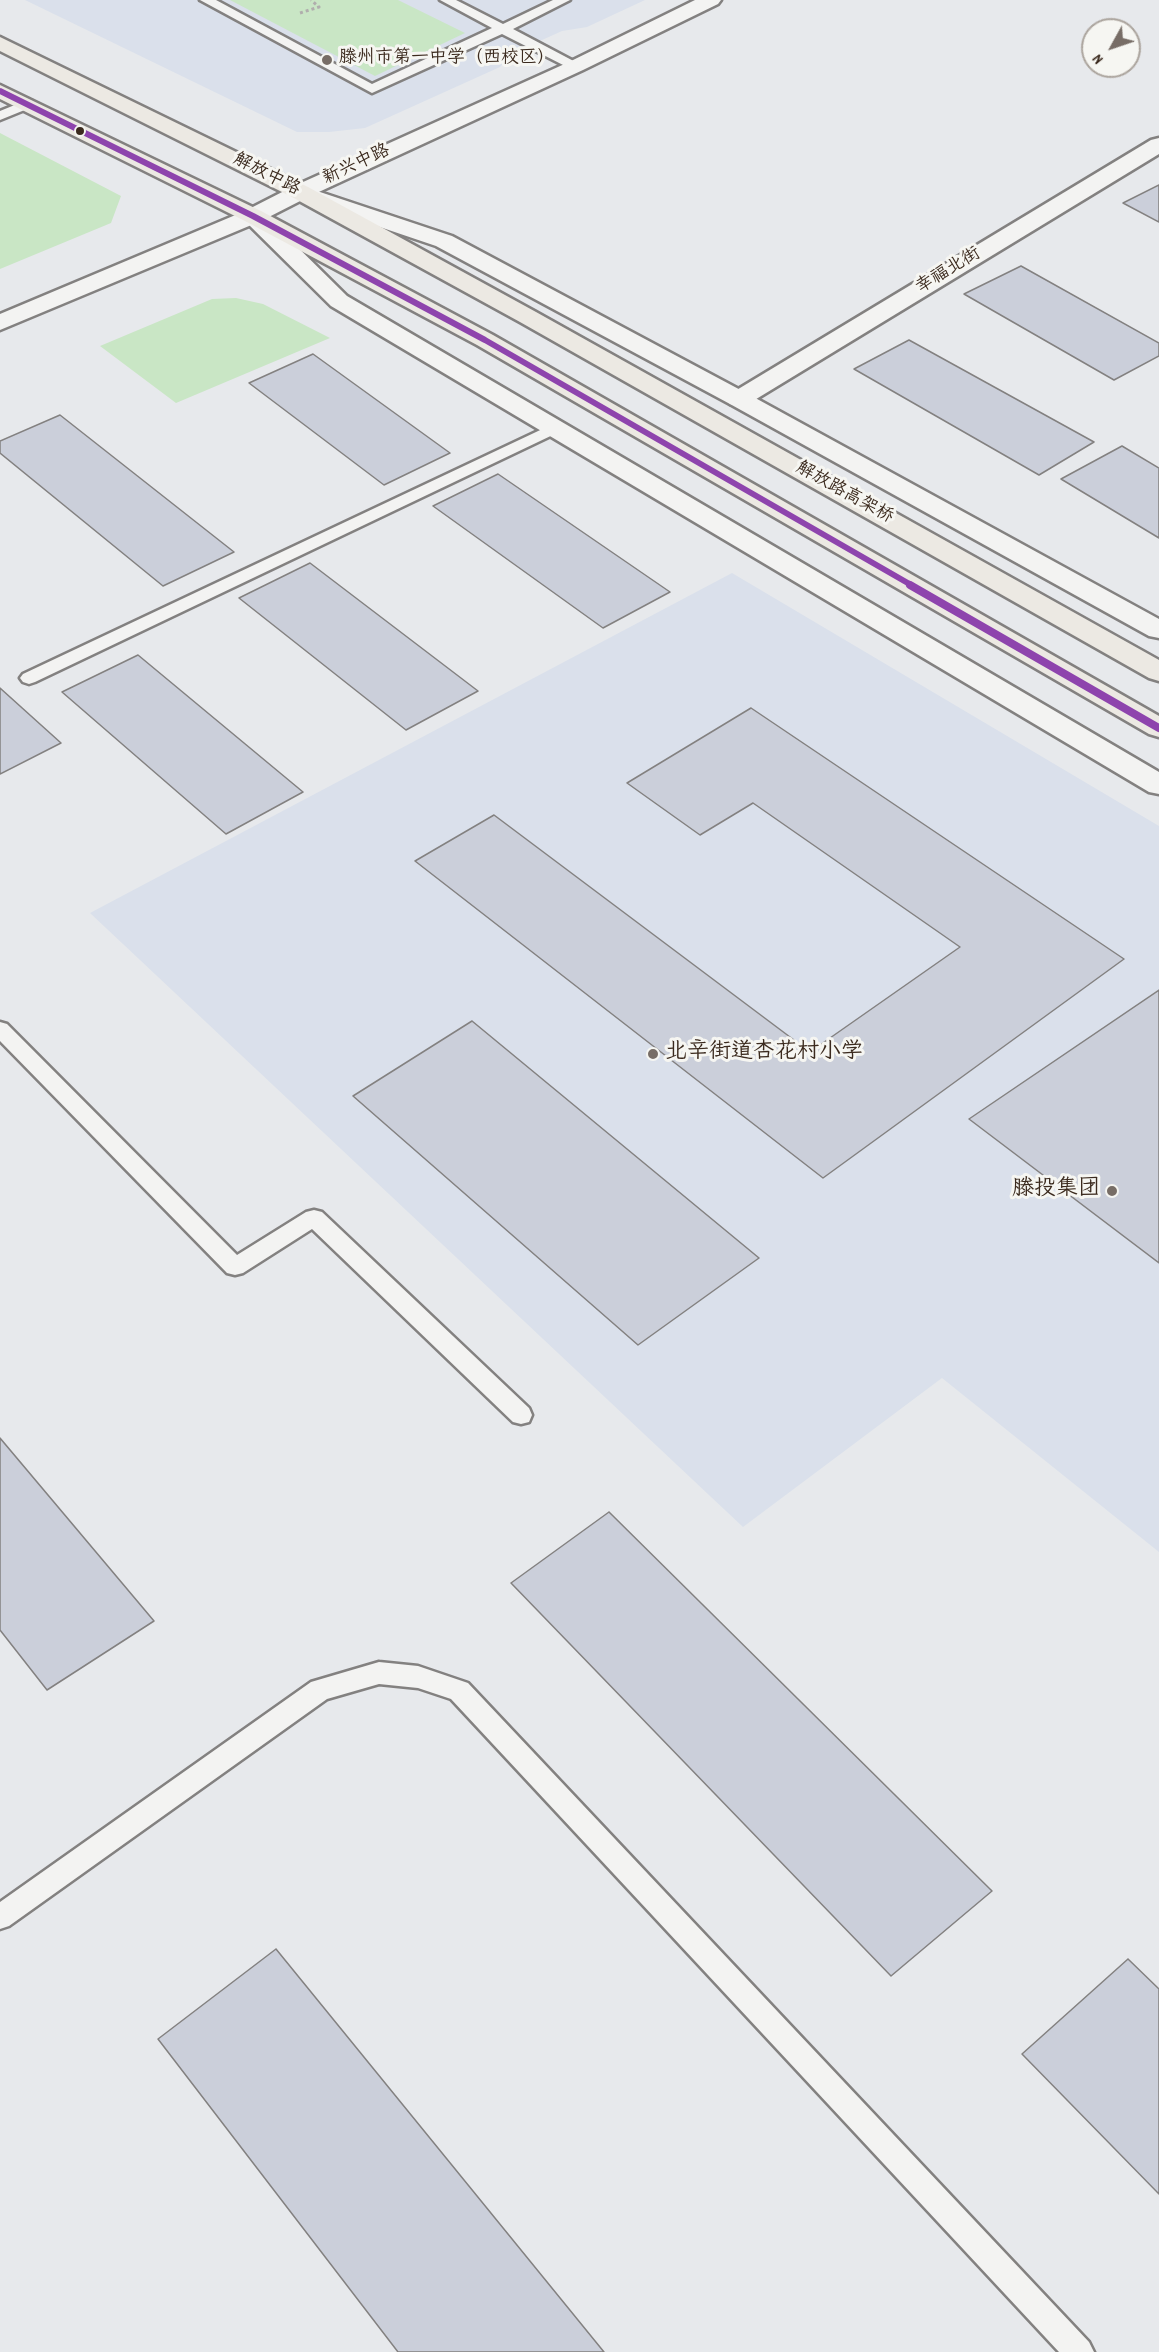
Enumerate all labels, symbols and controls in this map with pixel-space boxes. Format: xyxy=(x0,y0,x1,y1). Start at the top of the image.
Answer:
north arrow xyxy=(1081,18,1141,78)
text: N xyxy=(1087,48,1110,69)
place label: 滕州市第一中学（西校区） xyxy=(339,49,555,71)
marker: 滕州市第一中学（西校区） xyxy=(320,53,334,67)
unlabelled marker xyxy=(74,125,86,137)
street label: 新兴中路 xyxy=(320,141,394,191)
street label: 解放中路 xyxy=(229,150,303,202)
street label: 幸福北街 xyxy=(913,244,985,300)
street label: 解放路高架桥 xyxy=(792,458,896,530)
place label: 北辛街道杏花村小学 xyxy=(665,1041,863,1067)
marker: 北辛街道杏花村小学 xyxy=(646,1047,660,1061)
place label: 滕投集团 xyxy=(1012,1178,1100,1204)
marker: 滕投集团 xyxy=(1105,1184,1119,1198)

